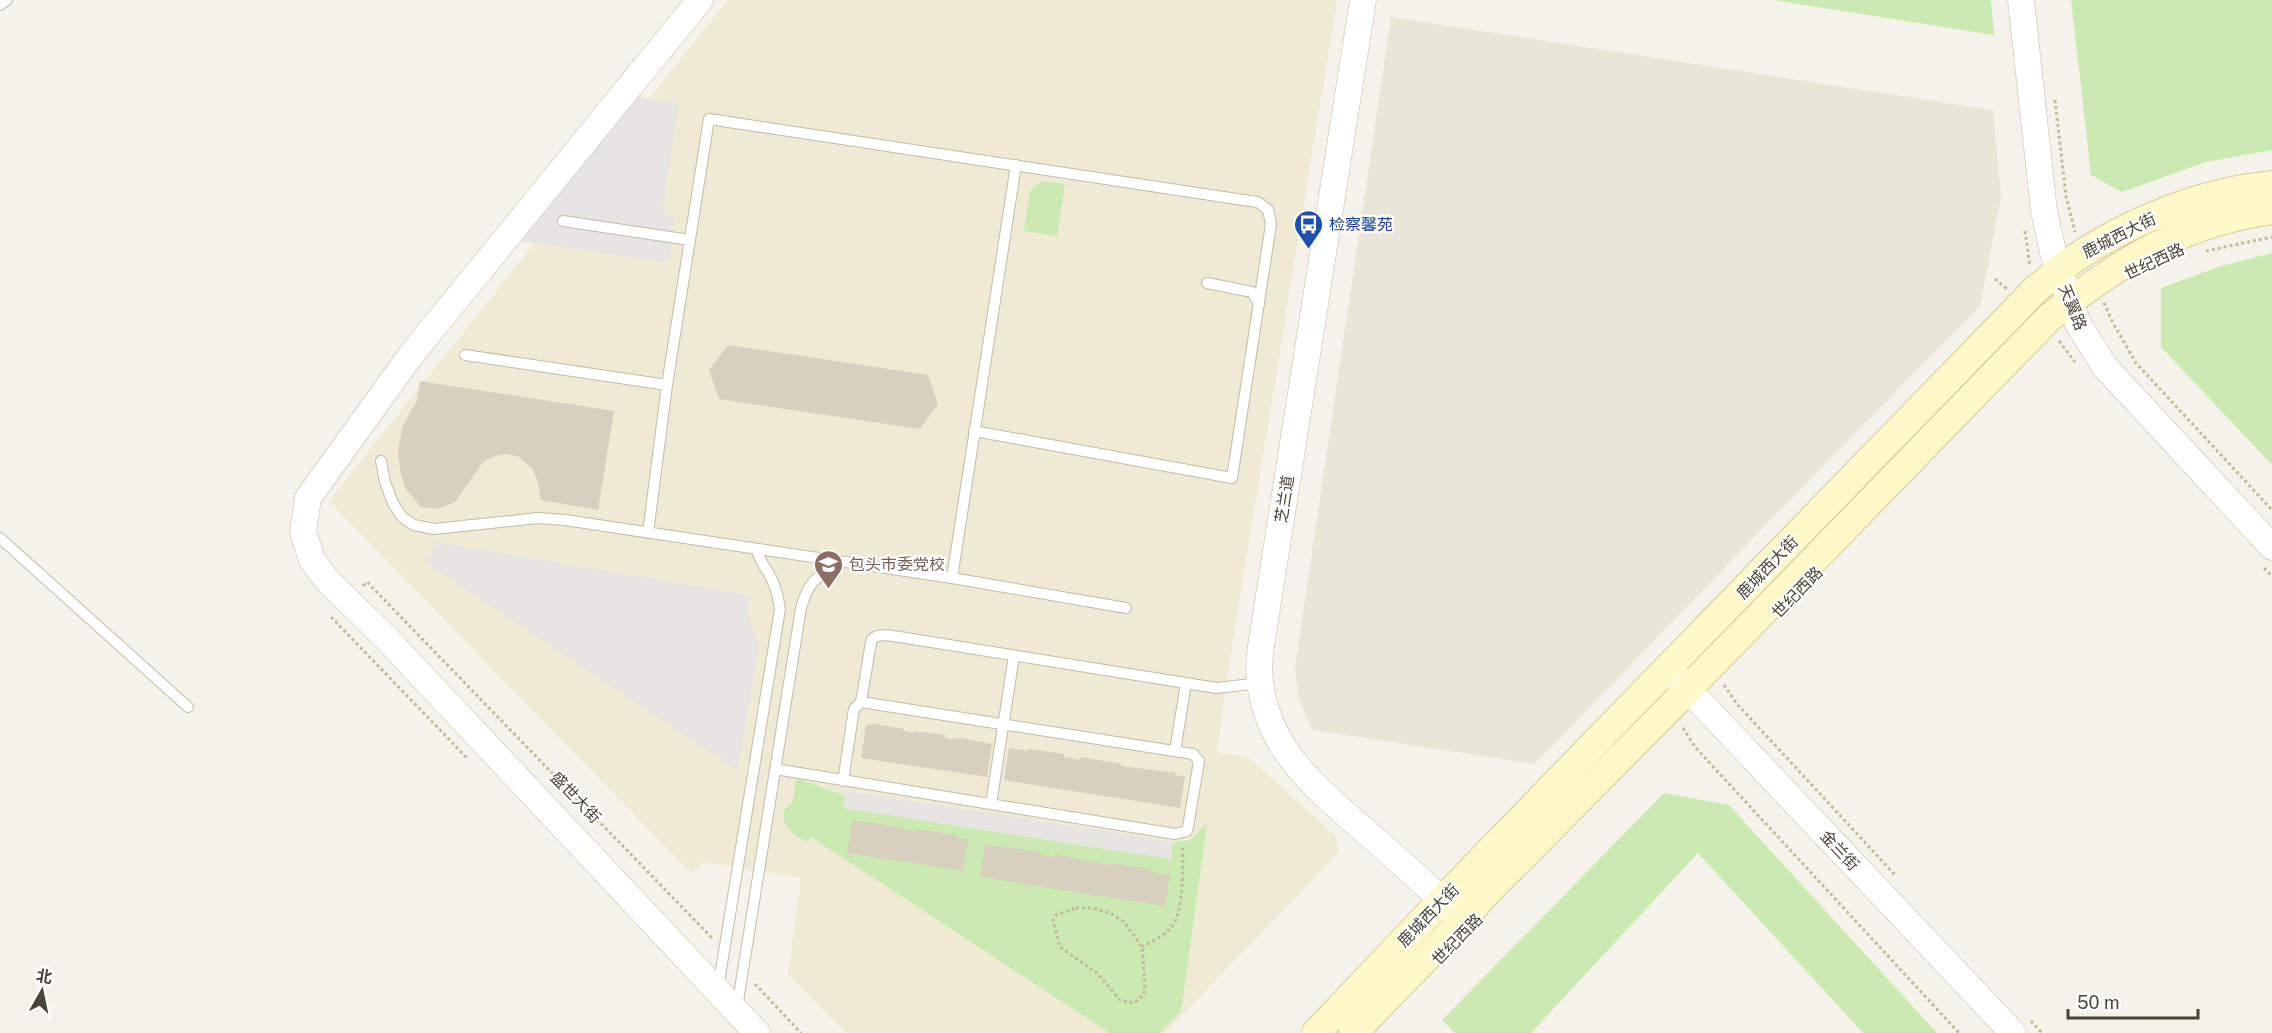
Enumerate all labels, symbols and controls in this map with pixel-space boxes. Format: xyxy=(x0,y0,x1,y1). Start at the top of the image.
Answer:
bus stop icon: 检察馨苑 xyxy=(1292,208,1324,250)
street label: 鹿城西大街 xyxy=(2079,209,2159,262)
place label: 检察馨苑 xyxy=(1329,215,1393,234)
street label: 世纪西路 xyxy=(2121,239,2187,284)
street label: 天翼路 xyxy=(2055,281,2090,333)
street label: 芝兰道 xyxy=(1271,474,1298,524)
street label: 鹿城西大街 xyxy=(1733,532,1802,603)
school or university icon: 包头市委党校 xyxy=(812,548,844,590)
place label: 包头市委党校 xyxy=(849,555,945,574)
street label: 世纪西路 xyxy=(1768,563,1826,622)
street label: 盛世大街 xyxy=(547,768,605,827)
street label: 金兰街 xyxy=(1816,826,1863,874)
street label: 鹿城西大街 xyxy=(1394,880,1463,951)
street label: 世纪西路 xyxy=(1428,910,1486,969)
north arrow xyxy=(12,961,72,1021)
text: 北 xyxy=(35,966,54,987)
scale bar xyxy=(2068,982,2198,1020)
text: 50 m xyxy=(2077,992,2120,1013)

